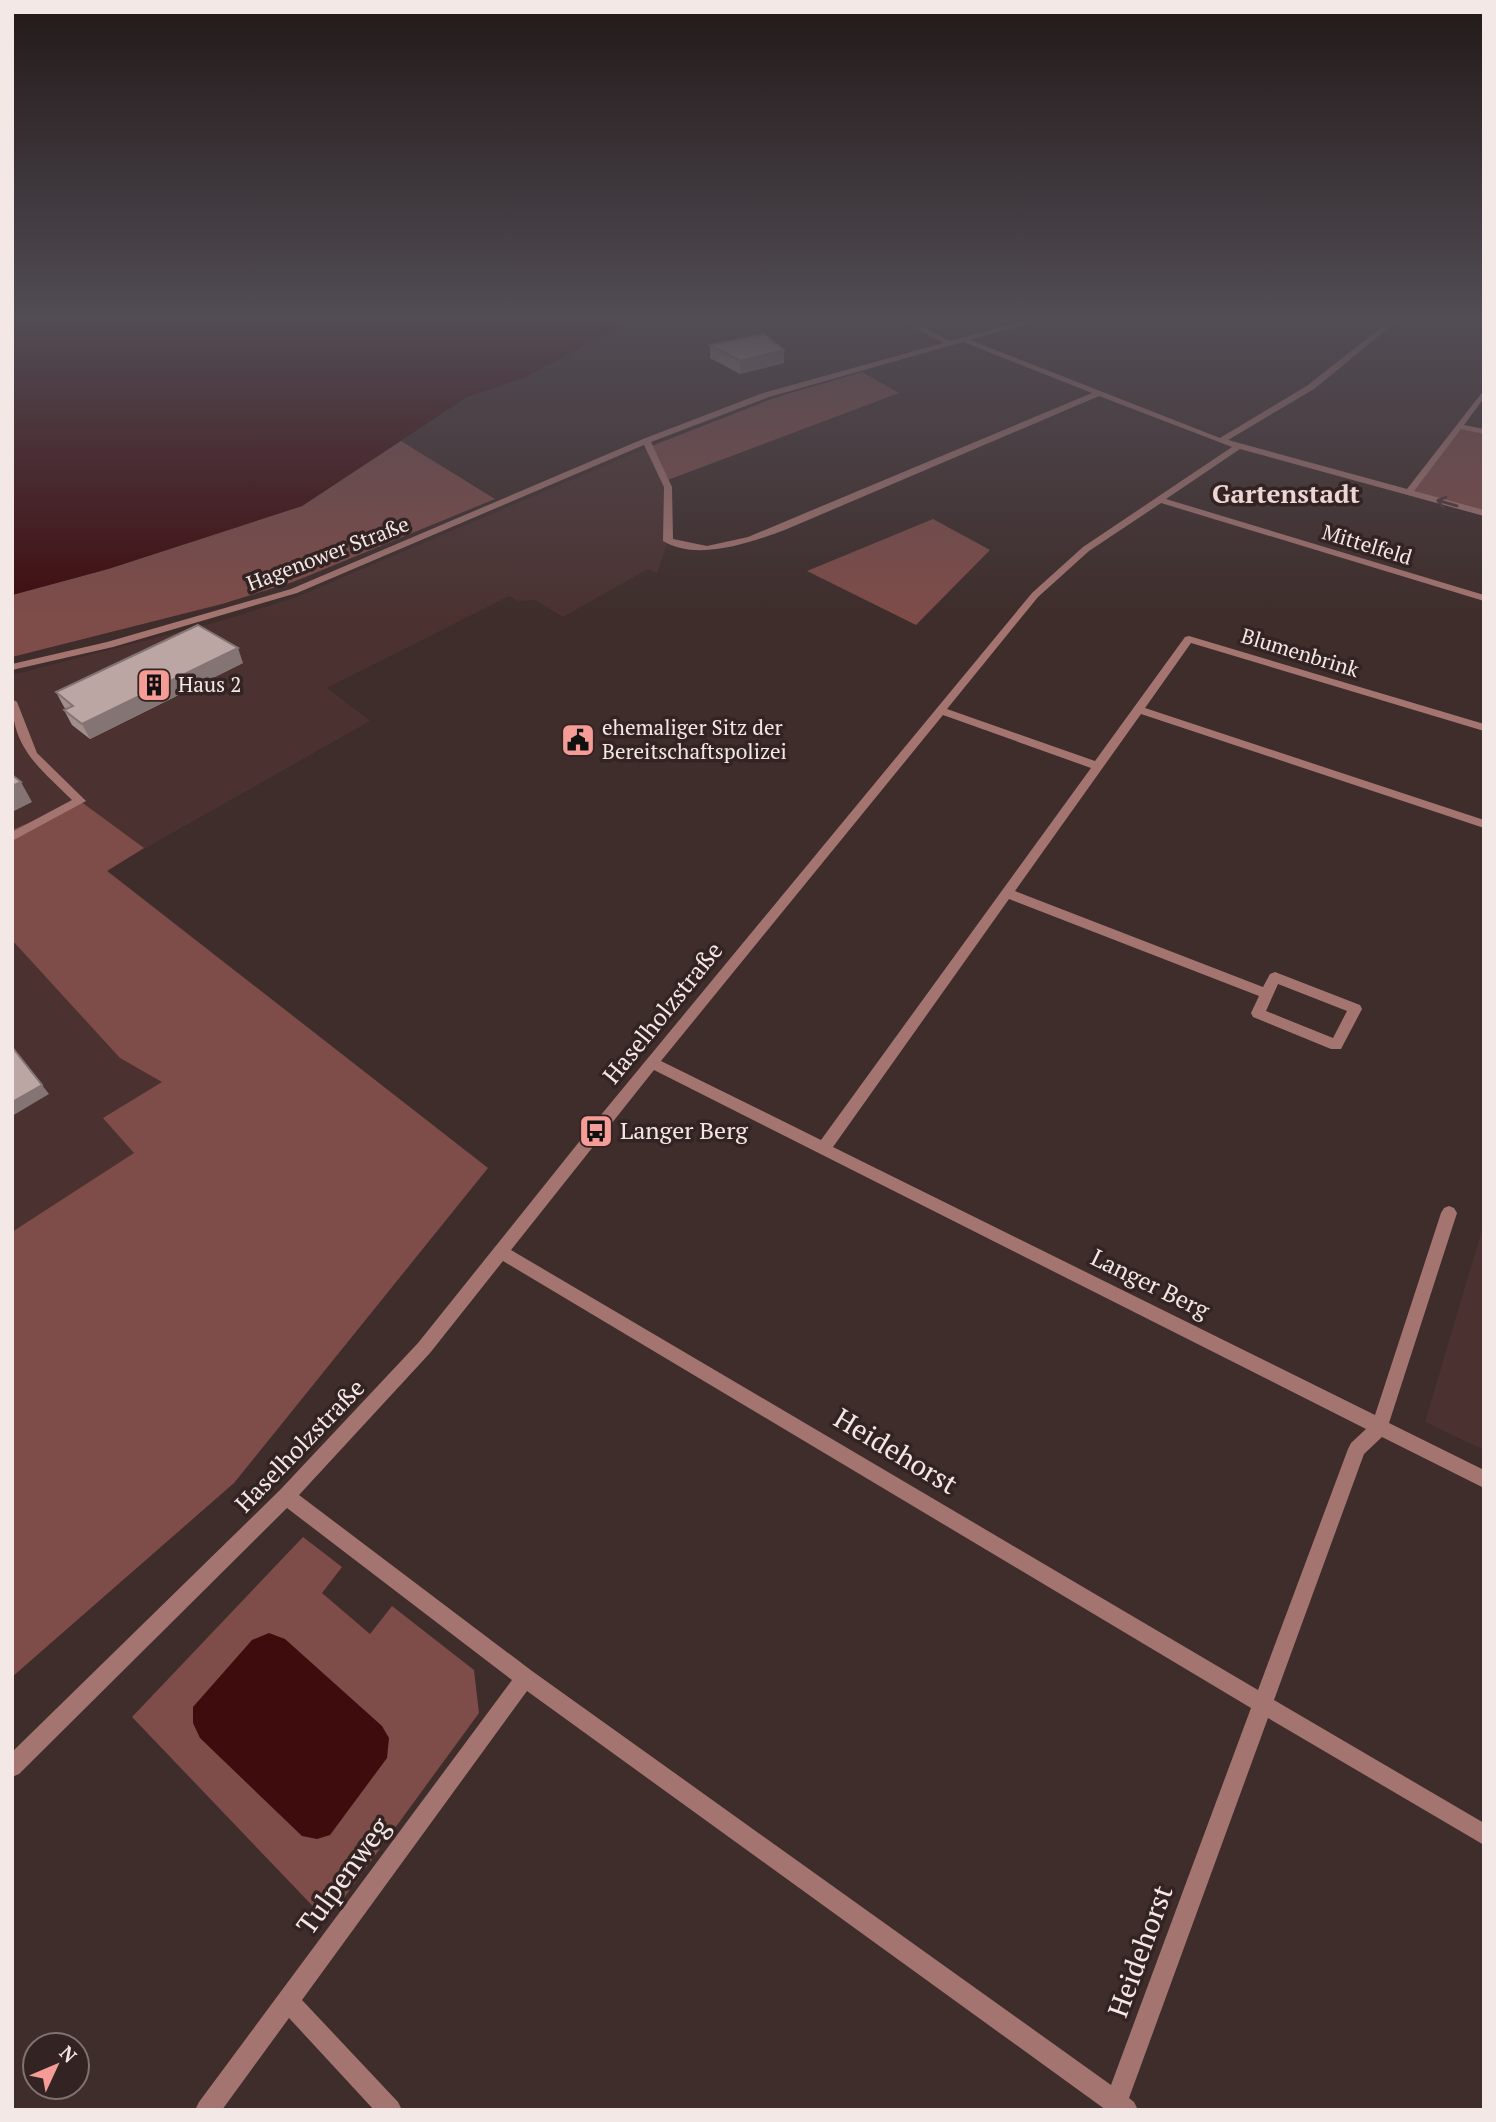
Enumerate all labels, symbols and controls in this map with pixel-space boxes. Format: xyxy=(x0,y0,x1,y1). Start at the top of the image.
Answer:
district label: Gartenstadt xyxy=(1212,476,1361,510)
one-way arrow xyxy=(1436,496,1458,509)
street label: Hagenower Straße xyxy=(242,509,413,597)
street label: Mittelfeld xyxy=(1319,517,1416,571)
street label: Blumenbrink xyxy=(1238,621,1363,683)
building icon: Haus 2 xyxy=(135,666,173,704)
place label: Haus 2 xyxy=(178,670,241,698)
place label: ehemaliger Sitz der Bereitschaftspolizei xyxy=(602,713,787,765)
public building icon: ehemaliger Sitz der Bereitschaftspolizei xyxy=(559,721,597,759)
street label: Haselholzstraße xyxy=(595,935,729,1090)
bus stop icon: Langer Berg xyxy=(577,1112,615,1150)
place label: Langer Berg xyxy=(620,1114,748,1146)
street label: Langer Berg xyxy=(1086,1241,1215,1326)
street label: Haselholzstraße xyxy=(227,1372,371,1519)
street label: Heidehorst xyxy=(828,1399,965,1502)
street label: Tulpenweg xyxy=(288,1809,398,1942)
street label: Heidehorst xyxy=(1099,1879,1181,2022)
north arrow xyxy=(21,2031,91,2101)
text: N xyxy=(55,2040,83,2068)

